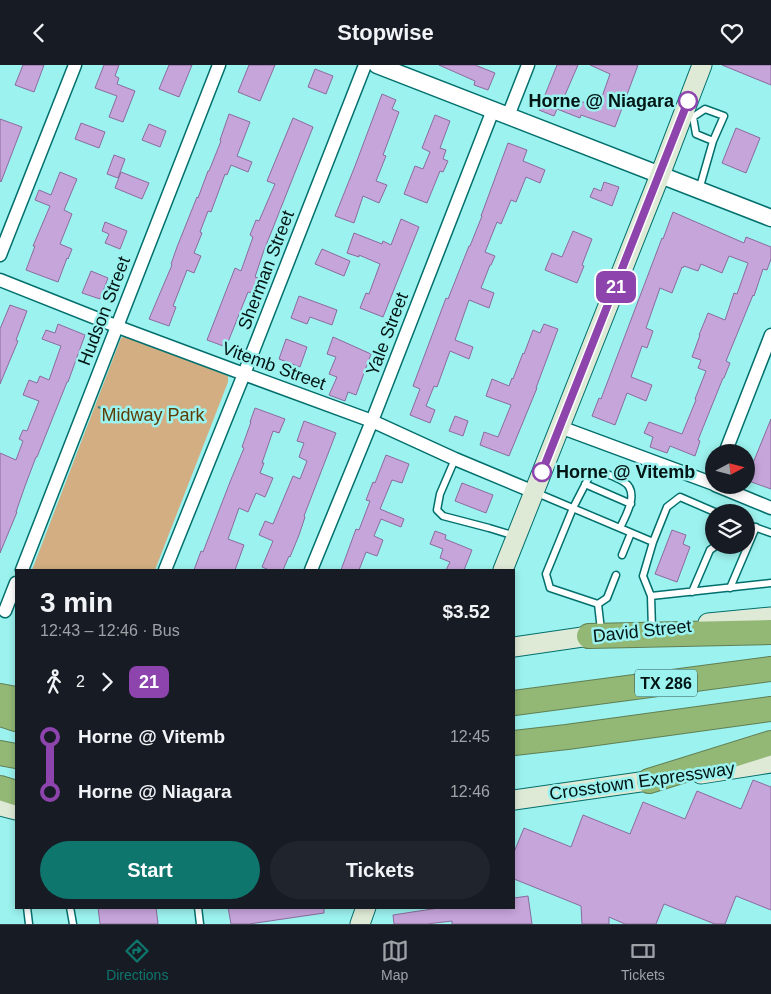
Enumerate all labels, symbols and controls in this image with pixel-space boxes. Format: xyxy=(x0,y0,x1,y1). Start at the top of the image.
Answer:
icon: back xyxy=(25,19,53,47)
icon: heart xyxy=(718,19,746,47)
text: Stopwise xyxy=(337,20,434,45)
place label: Horne @ Niagara xyxy=(528,91,675,111)
marker: Horne @ Niagara xyxy=(678,91,698,111)
street label: Sherman Street xyxy=(234,208,298,332)
street label: Hudson Street xyxy=(74,254,134,368)
line badge: 21 xyxy=(594,271,638,303)
text: 21 xyxy=(606,277,626,297)
street label: Yale Street xyxy=(362,289,412,379)
street label: Vitemb Street xyxy=(219,338,329,394)
park label: Midway Park xyxy=(101,405,206,425)
north arrow xyxy=(705,444,755,494)
map controls xyxy=(705,444,755,554)
marker: Horne @ Vitemb xyxy=(532,462,552,482)
place label: Horne @ Vitemb xyxy=(556,462,695,482)
button: layers xyxy=(705,504,755,554)
text: 3 min xyxy=(40,587,113,618)
text: $3.52 xyxy=(442,601,490,622)
street label: David Street xyxy=(592,616,692,646)
text: 12:43 – 12:46 · Bus xyxy=(40,622,180,639)
icon: walk xyxy=(40,668,68,696)
icon: forward xyxy=(93,668,121,696)
road number: TX 286 xyxy=(635,669,697,697)
text: 21 xyxy=(139,672,159,692)
text: 2 xyxy=(76,673,85,690)
text: Horne @ Vitemb xyxy=(78,726,225,747)
text: 12:45 xyxy=(450,728,490,745)
street label: Crosstown Expressway xyxy=(548,758,736,804)
text: Horne @ Niagara xyxy=(78,781,232,802)
text: 12:46 xyxy=(450,783,490,800)
button: Start xyxy=(40,841,260,899)
button: Tickets xyxy=(270,841,490,899)
tab: Directions xyxy=(106,937,168,983)
tab: Map xyxy=(381,937,409,983)
tab: Tickets xyxy=(621,937,665,983)

